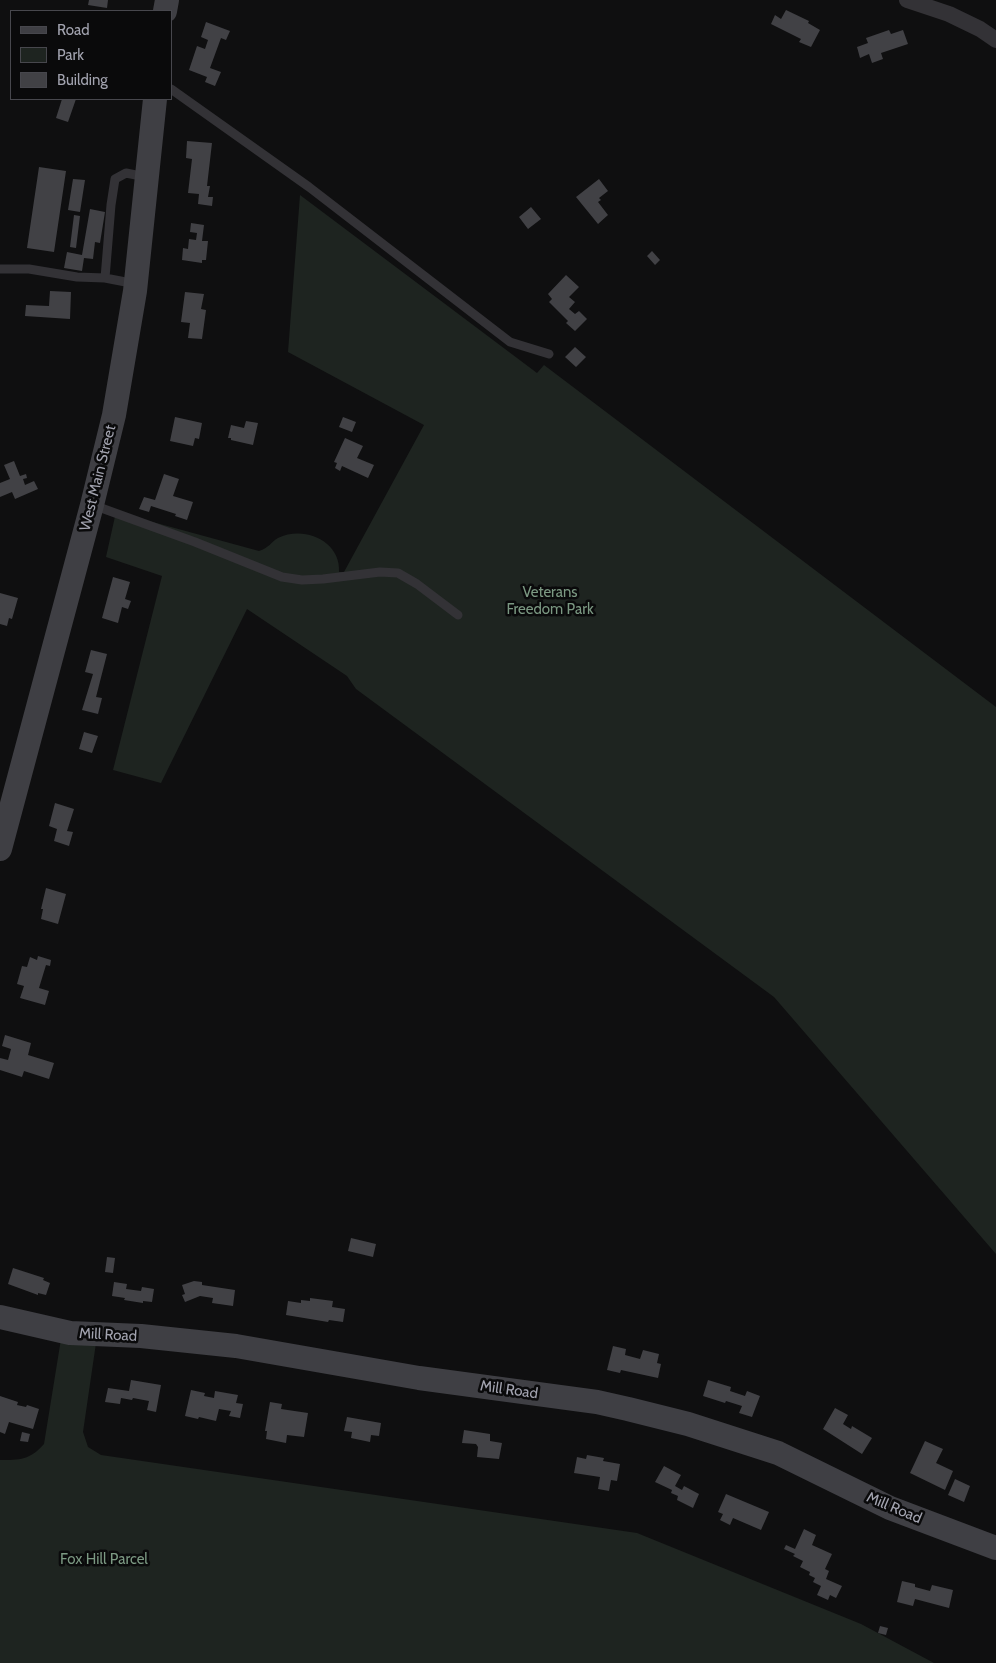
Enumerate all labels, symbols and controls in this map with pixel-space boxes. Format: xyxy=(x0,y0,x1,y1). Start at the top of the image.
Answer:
legend xyxy=(10,10,172,100)
text: Road xyxy=(57,21,90,39)
text: Park xyxy=(57,46,84,64)
text: Building xyxy=(57,71,108,89)
street label: West Main Street xyxy=(76,423,120,533)
park label: Veterans Freedom Park xyxy=(506,584,594,619)
street label: Mill Road xyxy=(78,1324,138,1346)
street label: Mill Road xyxy=(479,1377,539,1403)
street label: Mill Road xyxy=(864,1488,924,1528)
park label: Fox Hill Parcel xyxy=(60,1551,148,1569)

